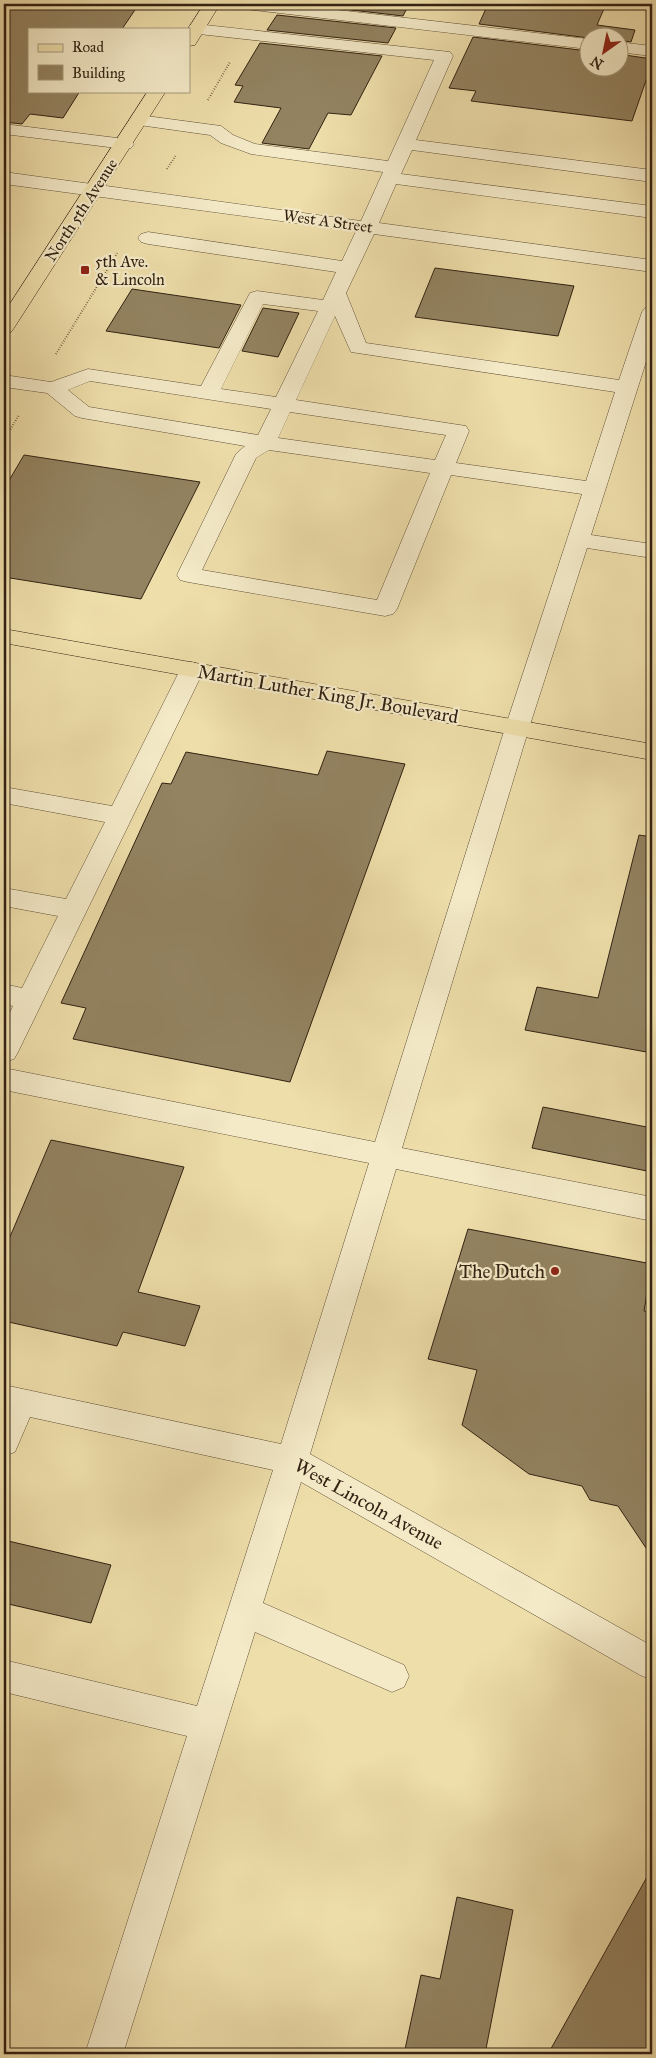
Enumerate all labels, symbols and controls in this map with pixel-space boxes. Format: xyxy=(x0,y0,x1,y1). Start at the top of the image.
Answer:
legend xyxy=(28,28,190,92)
north arrow xyxy=(578,28,628,78)
text: Road xyxy=(72,38,104,56)
text: N xyxy=(587,52,607,73)
text: Building xyxy=(72,64,126,82)
street label: North 5th Avenue xyxy=(41,155,122,265)
street label: West A Street xyxy=(282,205,374,237)
place label: 5th Ave. & Lincoln xyxy=(95,252,165,289)
marker: 5th Ave. & Lincoln xyxy=(79,264,91,276)
street label: Martin Luther King Jr. Boulevard xyxy=(196,660,461,729)
place label: The Dutch xyxy=(459,1260,545,1283)
marker: The Dutch xyxy=(549,1265,561,1277)
street label: West Lincoln Avenue xyxy=(291,1454,448,1555)

